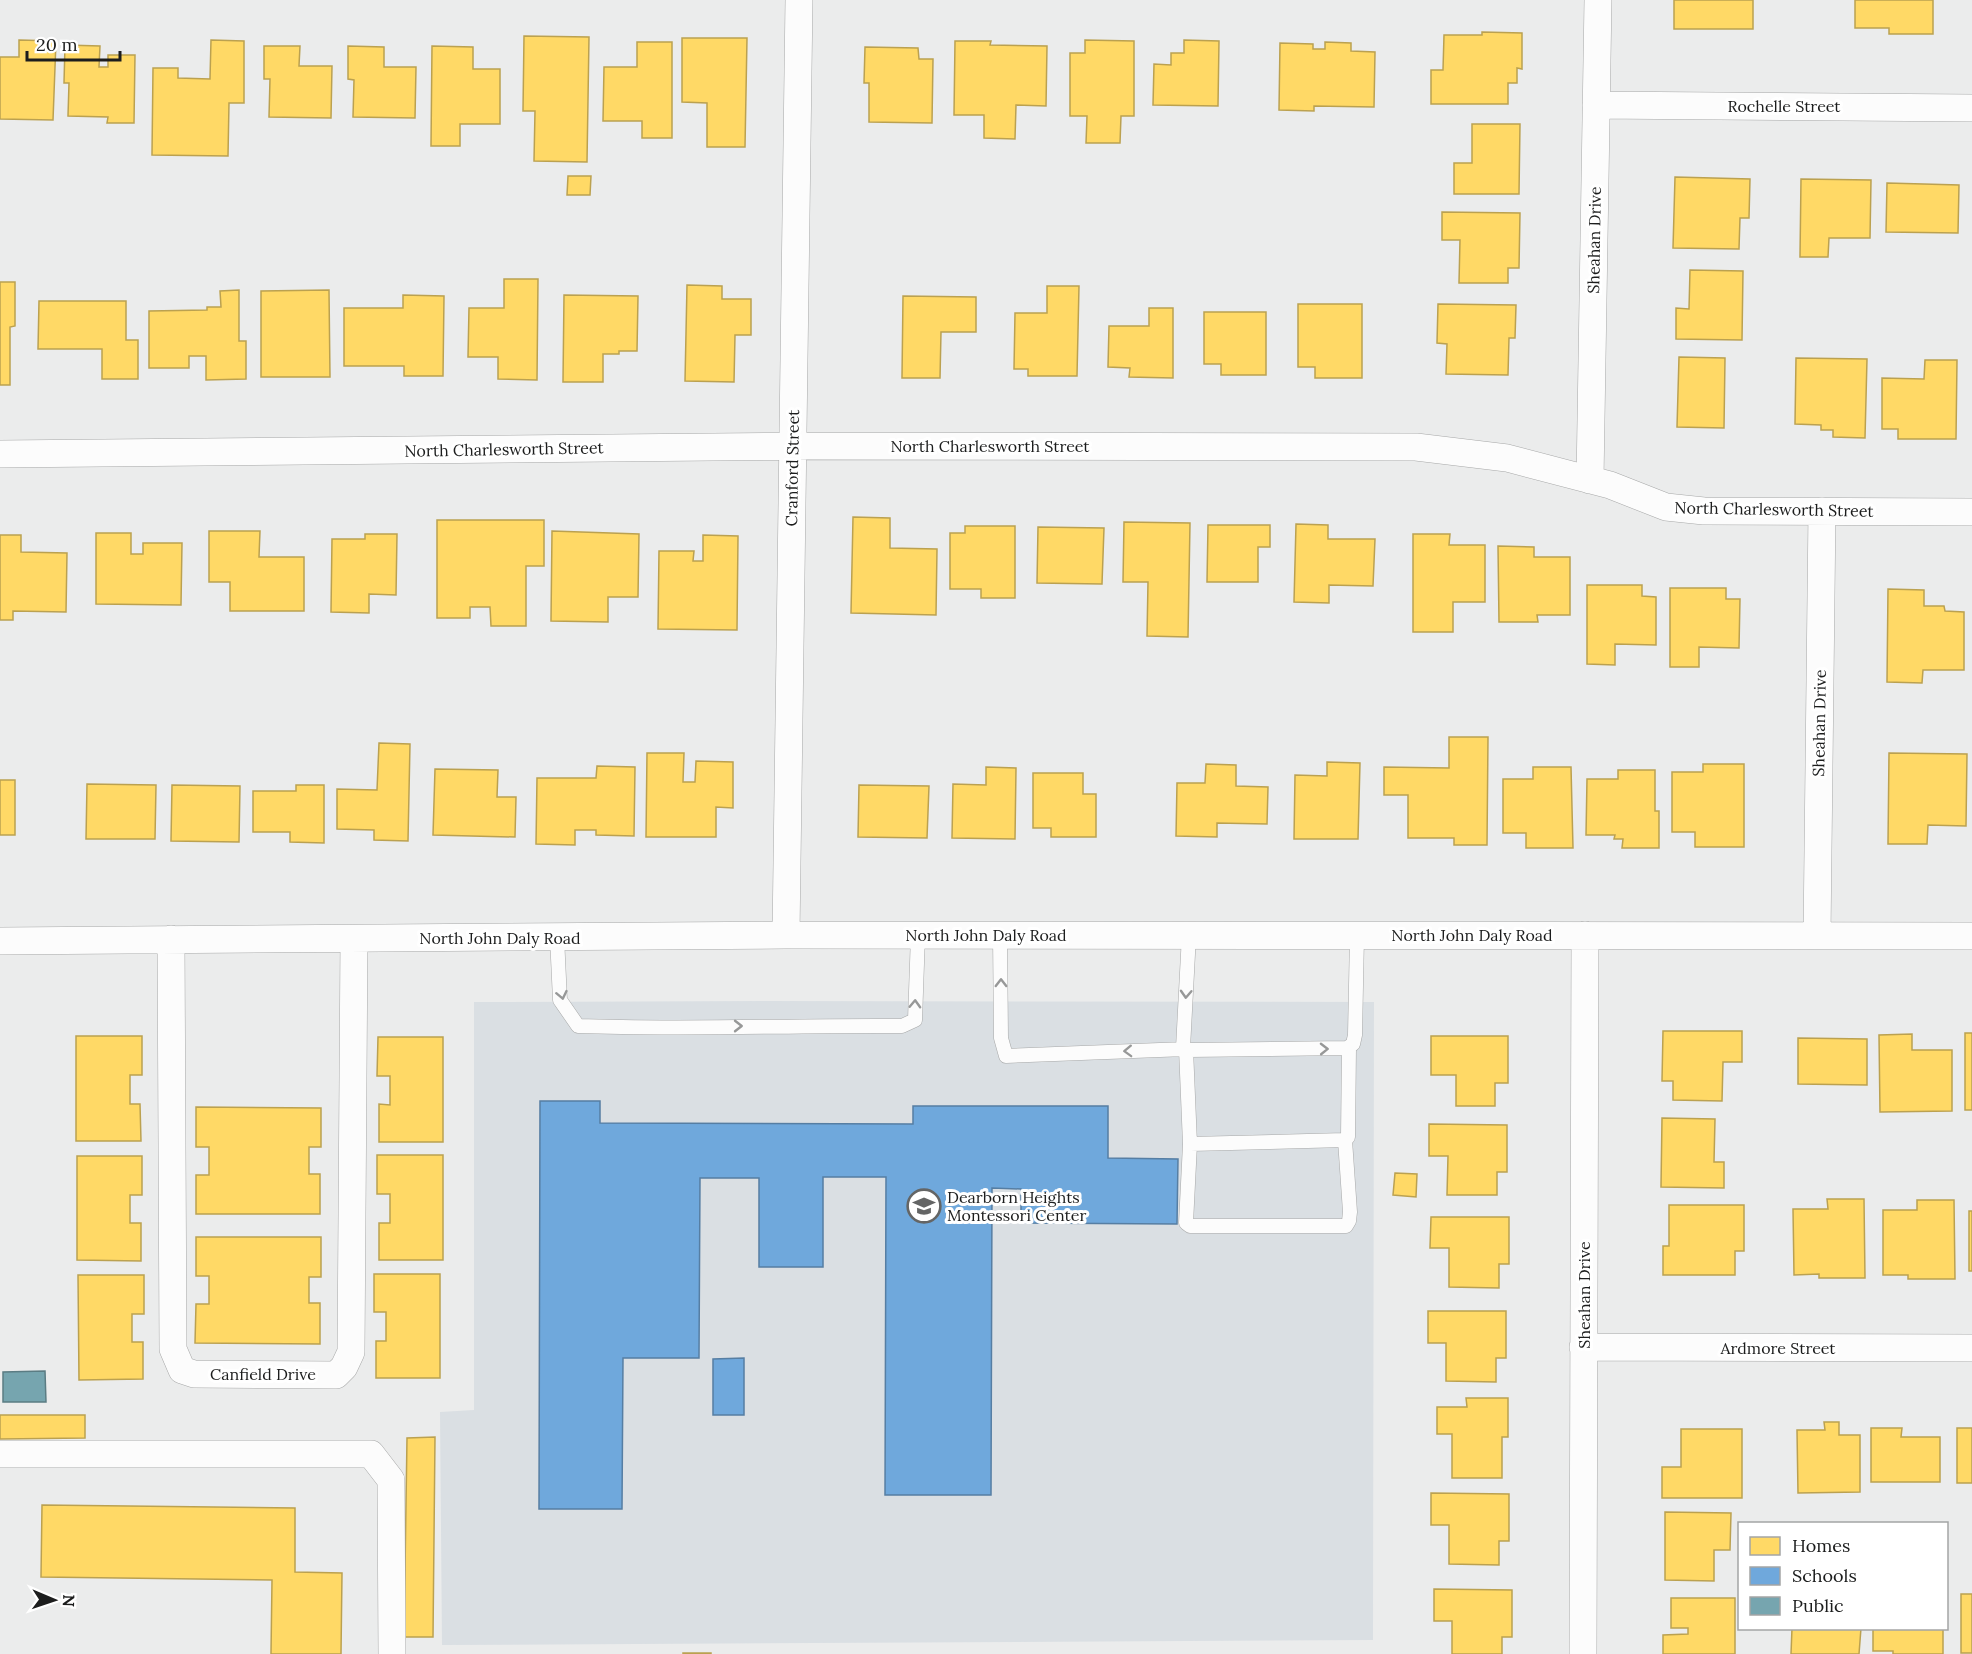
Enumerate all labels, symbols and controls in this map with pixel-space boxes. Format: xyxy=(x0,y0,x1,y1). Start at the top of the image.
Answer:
scale bar xyxy=(27,24,120,62)
text: 20 m xyxy=(36,33,78,56)
street label: Rochelle Street xyxy=(1727,96,1841,116)
street label: Sheahan Drive xyxy=(1583,186,1605,294)
street label: Cranford Street xyxy=(781,409,803,526)
street label: North Charlesworth Street xyxy=(890,436,1090,456)
street label: North Charlesworth Street xyxy=(404,437,605,461)
street label: North Charlesworth Street xyxy=(1674,497,1875,521)
street label: Sheahan Drive xyxy=(1808,669,1830,777)
street label: North John Daly Road xyxy=(905,925,1067,945)
street label: North John Daly Road xyxy=(1391,925,1553,945)
street label: North John Daly Road xyxy=(419,928,581,948)
one-way arrow xyxy=(995,979,1007,988)
one-way arrow xyxy=(1180,989,1192,998)
one-way arrow xyxy=(554,990,567,1000)
one-way arrow xyxy=(909,1000,922,1009)
one-way arrow xyxy=(733,1020,742,1032)
one-way arrow xyxy=(1319,1043,1328,1055)
one-way arrow xyxy=(1123,1045,1132,1058)
place label: Dearborn Heights Montessori Center xyxy=(947,1187,1086,1225)
school or university icon: Dearborn Heights Montessori Center xyxy=(906,1188,942,1224)
street label: Sheahan Drive xyxy=(1574,1241,1594,1349)
street label: Ardmore Street xyxy=(1719,1338,1836,1358)
street label: Canfield Drive xyxy=(210,1364,316,1384)
legend xyxy=(1738,1522,1948,1630)
text: Homes xyxy=(1792,1534,1850,1557)
text: Schools xyxy=(1792,1564,1857,1587)
north arrow xyxy=(24,1570,84,1630)
text: N xyxy=(59,1594,79,1607)
text: Public xyxy=(1792,1594,1844,1617)

